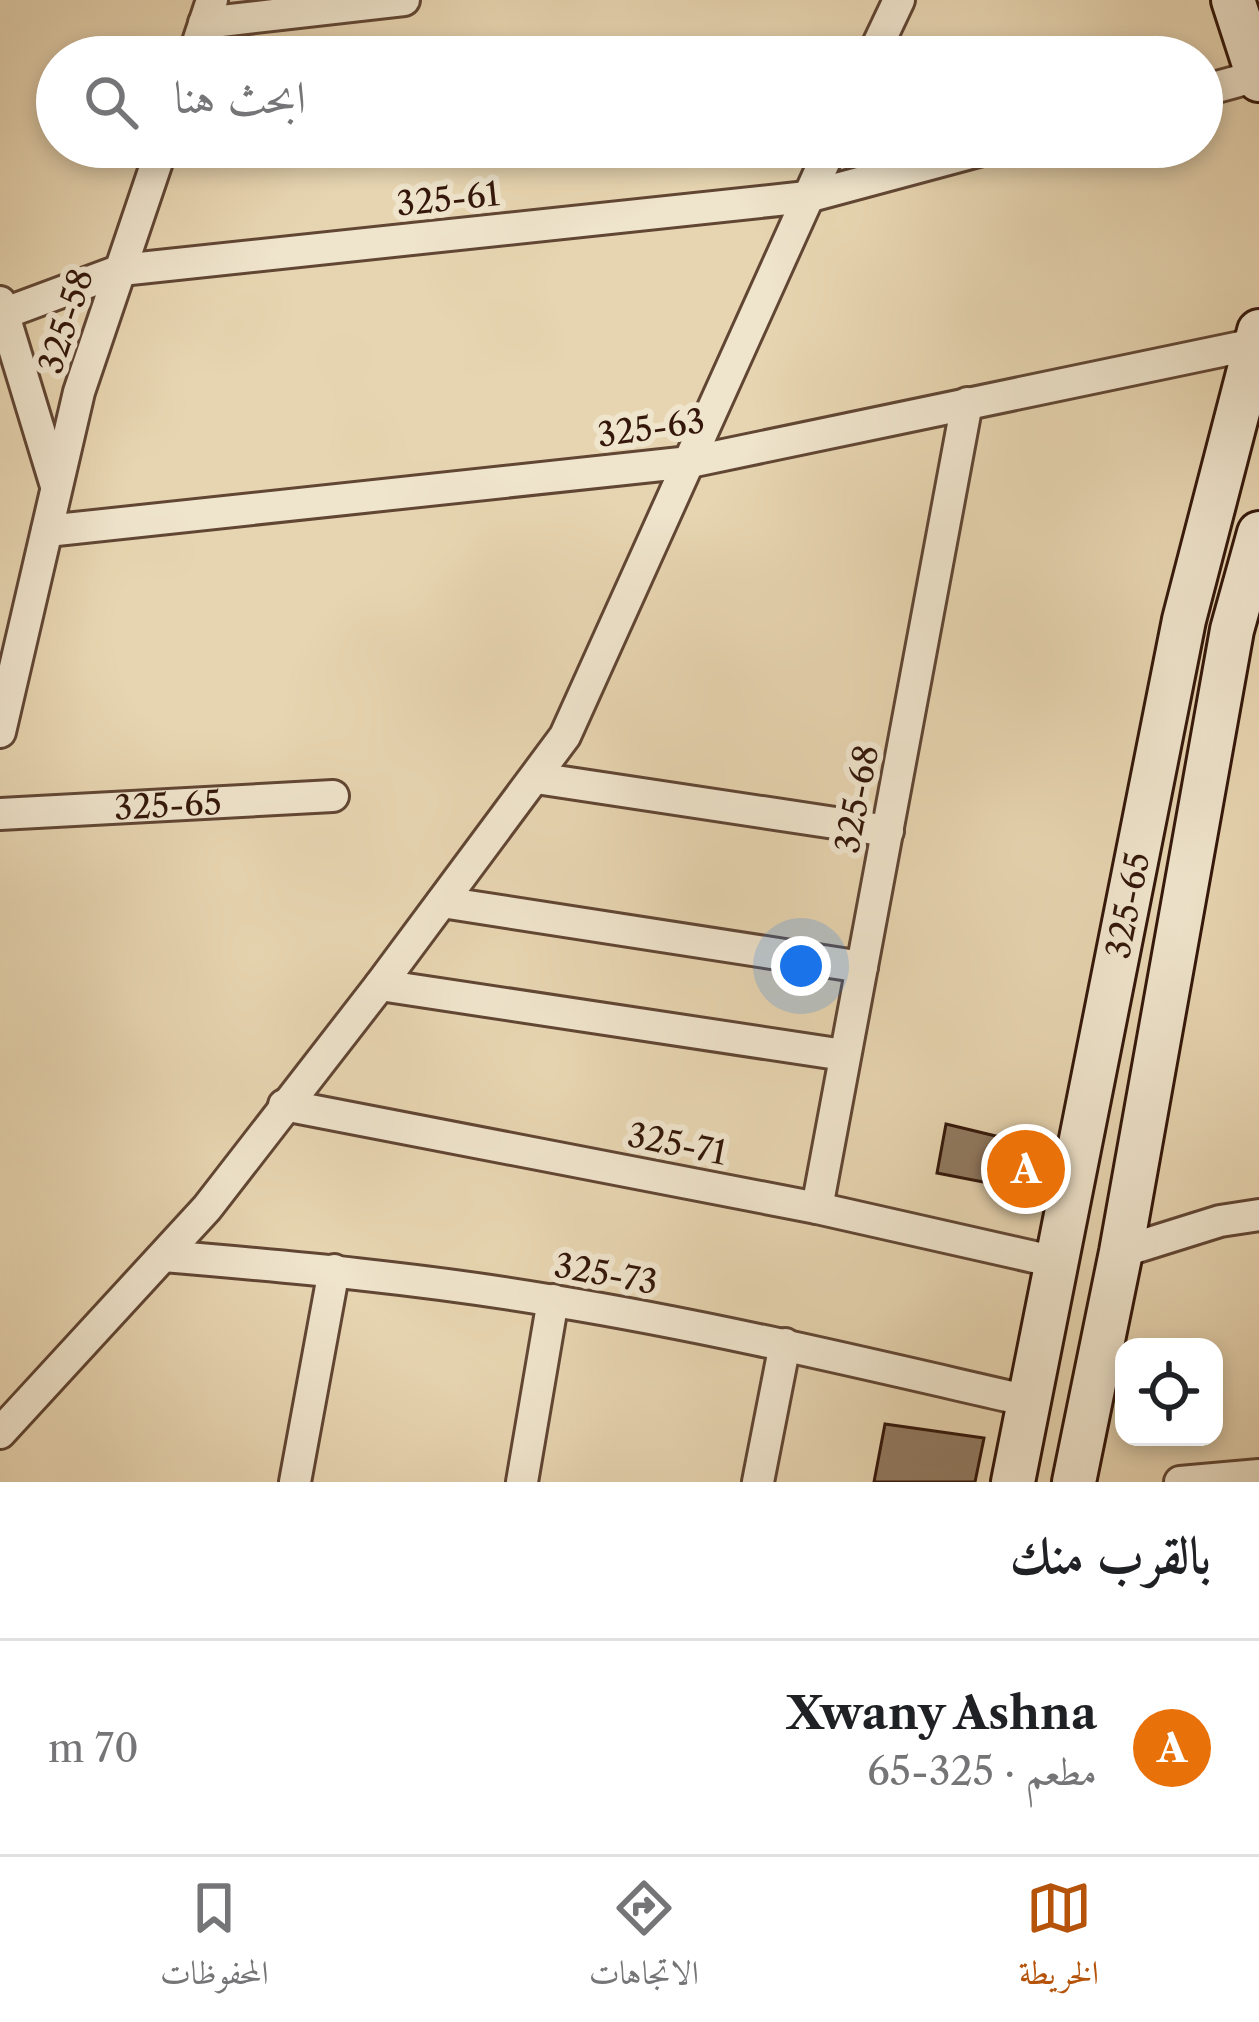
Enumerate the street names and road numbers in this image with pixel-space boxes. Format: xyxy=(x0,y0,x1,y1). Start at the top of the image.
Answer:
street label: 325-61 xyxy=(394,173,502,225)
street label: 325-58 xyxy=(30,263,102,379)
street label: 325-63 xyxy=(595,400,707,456)
street label: 325-68 xyxy=(826,742,888,856)
street label: 325-65 xyxy=(113,782,222,828)
street label: 325-65 xyxy=(1097,849,1158,962)
street label: 325-71 xyxy=(624,1114,730,1174)
street label: 325-73 xyxy=(551,1245,661,1303)

